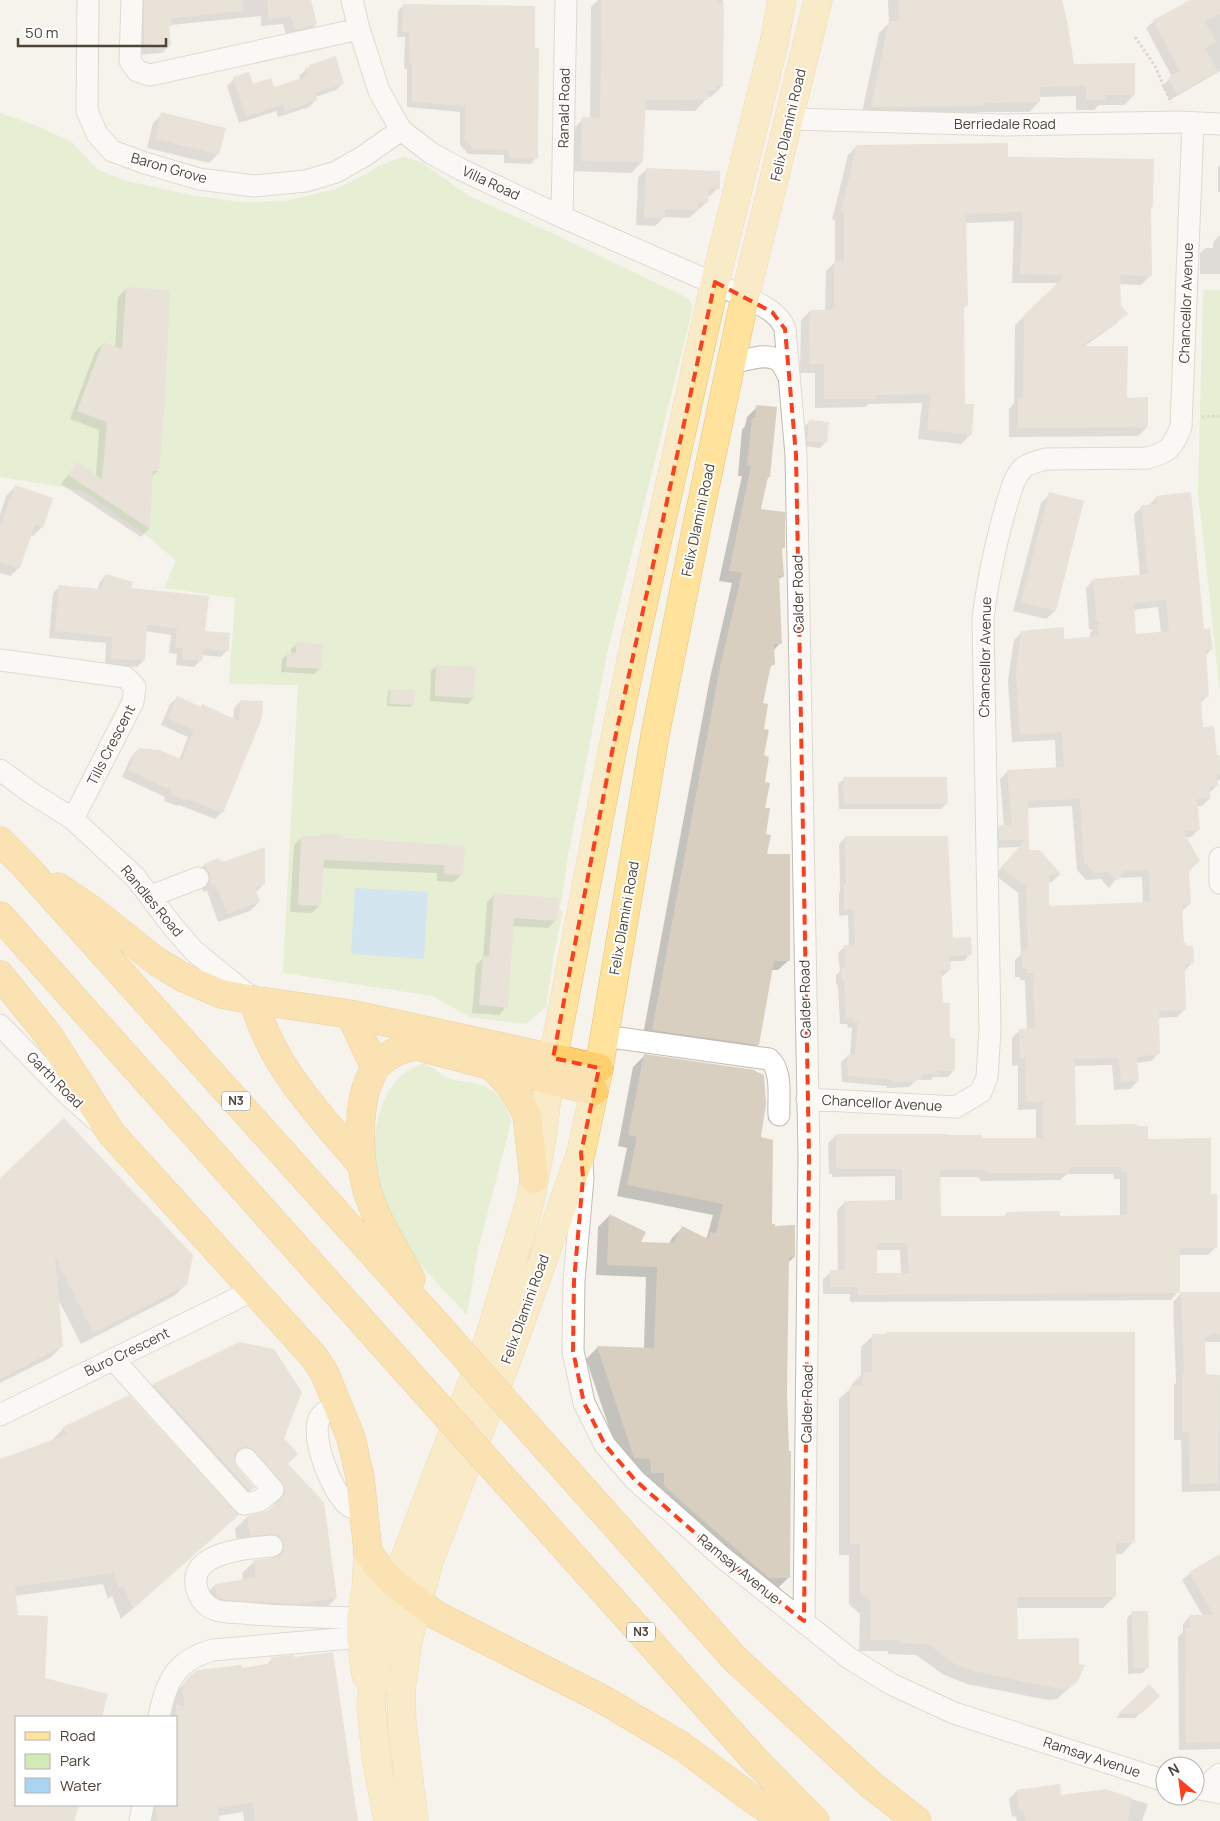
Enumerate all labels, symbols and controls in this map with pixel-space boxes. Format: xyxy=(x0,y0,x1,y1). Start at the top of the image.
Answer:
scale bar xyxy=(18,15,165,47)
text: 50 m xyxy=(25,22,59,43)
street label: Felix Dlamini Road xyxy=(765,67,810,183)
street label: Ranald Road xyxy=(553,68,574,148)
street label: Berriedale Road xyxy=(954,114,1056,133)
street label: Baron Grove xyxy=(129,148,209,187)
street label: Villa Road xyxy=(459,161,523,204)
street label: Chancellor Avenue xyxy=(1174,242,1197,364)
street label: Felix Dlamini Road xyxy=(676,462,719,578)
street label: Calder Road xyxy=(787,555,808,633)
street label: Chancellor Avenue xyxy=(974,596,995,717)
street label: Tills Crescent xyxy=(82,701,139,788)
street label: Felix Dlamini Road xyxy=(604,860,643,976)
street label: Randles Road xyxy=(117,861,188,940)
street label: Calder Road xyxy=(794,960,815,1038)
street label: Garth Road xyxy=(23,1047,88,1112)
street label: Chancellor Avenue xyxy=(821,1090,943,1115)
road number: N3 xyxy=(222,1092,250,1110)
street label: Felix Dlamini Road xyxy=(496,1252,553,1366)
street label: Buro Crescent xyxy=(81,1323,173,1380)
street label: Calder Road xyxy=(796,1365,817,1443)
street label: Ramsay Avenue xyxy=(694,1529,785,1608)
road number: N3 xyxy=(627,1622,655,1641)
legend xyxy=(15,1716,178,1806)
text: Road xyxy=(60,1725,96,1746)
street label: Ramsay Avenue xyxy=(1041,1732,1143,1781)
text: Park xyxy=(60,1750,90,1771)
north arrow xyxy=(1155,1756,1205,1806)
text: N xyxy=(1164,1758,1182,1780)
text: Water xyxy=(60,1775,102,1796)

